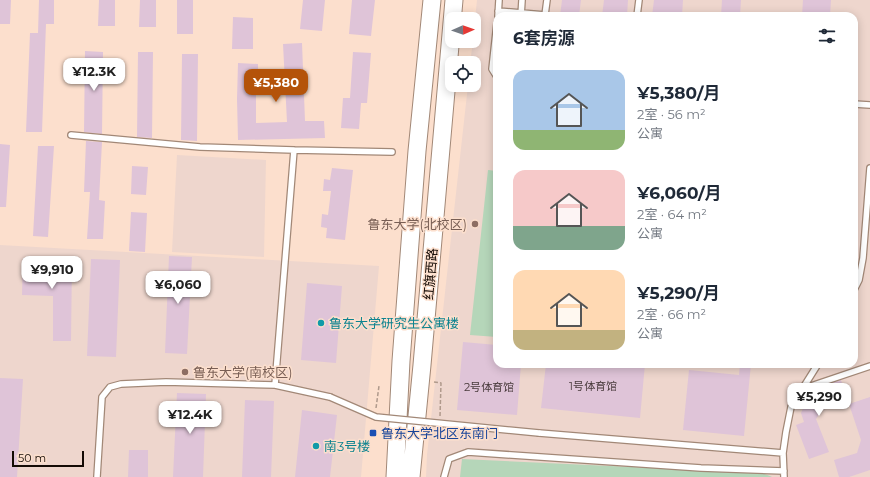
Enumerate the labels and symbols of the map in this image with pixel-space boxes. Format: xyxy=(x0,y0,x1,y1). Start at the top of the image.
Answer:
north arrow xyxy=(445,12,481,48)
pin: ¥12.3K xyxy=(61,58,127,92)
pin: ¥5,380 xyxy=(243,69,309,103)
place label: 鲁东大学(北校区) xyxy=(367,216,467,232)
marker: 鲁东大学(北校区) xyxy=(470,219,480,229)
street label: 红旗西路 xyxy=(420,247,440,301)
pin: ¥9,910 xyxy=(19,256,85,290)
pin: ¥6,060 xyxy=(145,271,211,305)
place label: 鲁东大学研究生公寓楼 xyxy=(329,315,459,331)
marker: 鲁东大学研究生公寓楼 xyxy=(316,318,326,328)
place label: 鲁东大学(南校区) xyxy=(193,364,293,380)
marker: 鲁东大学(南校区) xyxy=(180,367,190,377)
house number: 1号体育馆 xyxy=(569,379,617,393)
house number: 2号体育馆 xyxy=(464,380,514,394)
pin: ¥5,290 xyxy=(786,383,852,417)
pin: ¥12.4K xyxy=(157,401,223,435)
place label: 鲁东大学北区东南门 xyxy=(381,425,498,441)
marker: 鲁东大学北区东南门 xyxy=(368,428,378,438)
place label: 南3号楼 xyxy=(324,438,370,454)
marker: 南3号楼 xyxy=(311,441,321,451)
scale bar xyxy=(12,449,84,468)

